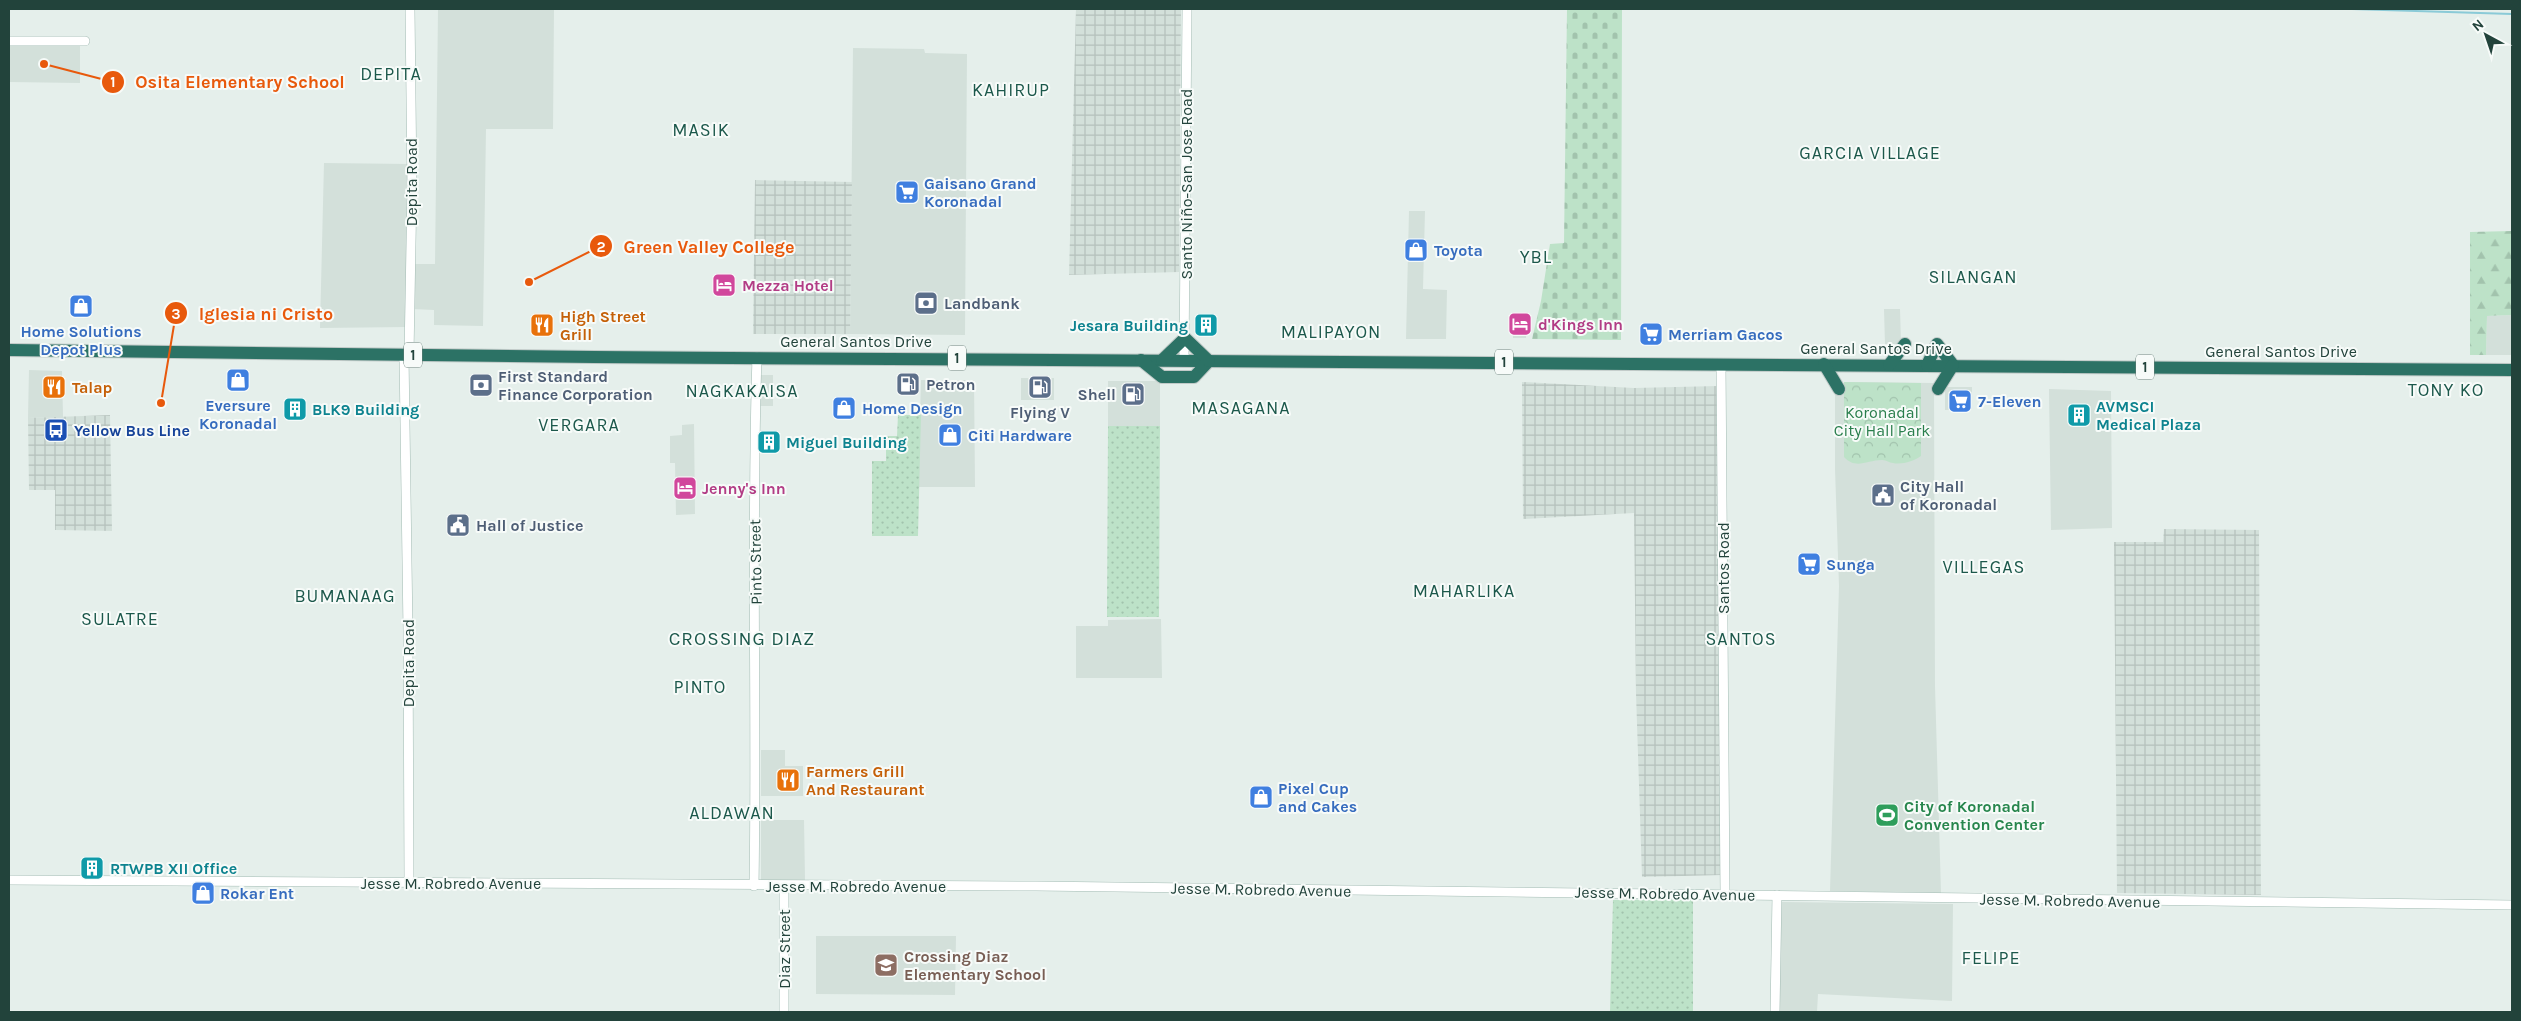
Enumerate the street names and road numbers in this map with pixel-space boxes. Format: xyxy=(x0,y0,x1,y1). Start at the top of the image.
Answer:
street label: Santo Niño-San Jose Road xyxy=(1177,89,1196,279)
street label: Depita Road xyxy=(402,138,421,226)
street label: General Santos Drive xyxy=(780,332,932,351)
street label: General Santos Drive xyxy=(1800,339,1952,358)
road number: 1 xyxy=(404,342,422,368)
street label: General Santos Drive xyxy=(2205,342,2357,361)
road number: 1 xyxy=(948,346,966,370)
road number: 1 xyxy=(1495,350,1513,374)
road number: 1 xyxy=(2136,354,2154,380)
street label: Pinto Street xyxy=(745,519,766,605)
street label: Santos Road xyxy=(1714,522,1733,614)
street label: Depita Road xyxy=(399,619,418,707)
street label: Jesse M. Robredo Avenue xyxy=(361,874,541,893)
street label: Jesse M. Robredo Avenue xyxy=(766,877,946,896)
street label: Jesse M. Robredo Avenue xyxy=(1171,878,1351,901)
street label: Jesse M. Robredo Avenue xyxy=(1575,882,1755,905)
street label: Jesse M. Robredo Avenue xyxy=(1980,889,2160,912)
street label: Diaz Street xyxy=(775,909,794,989)

